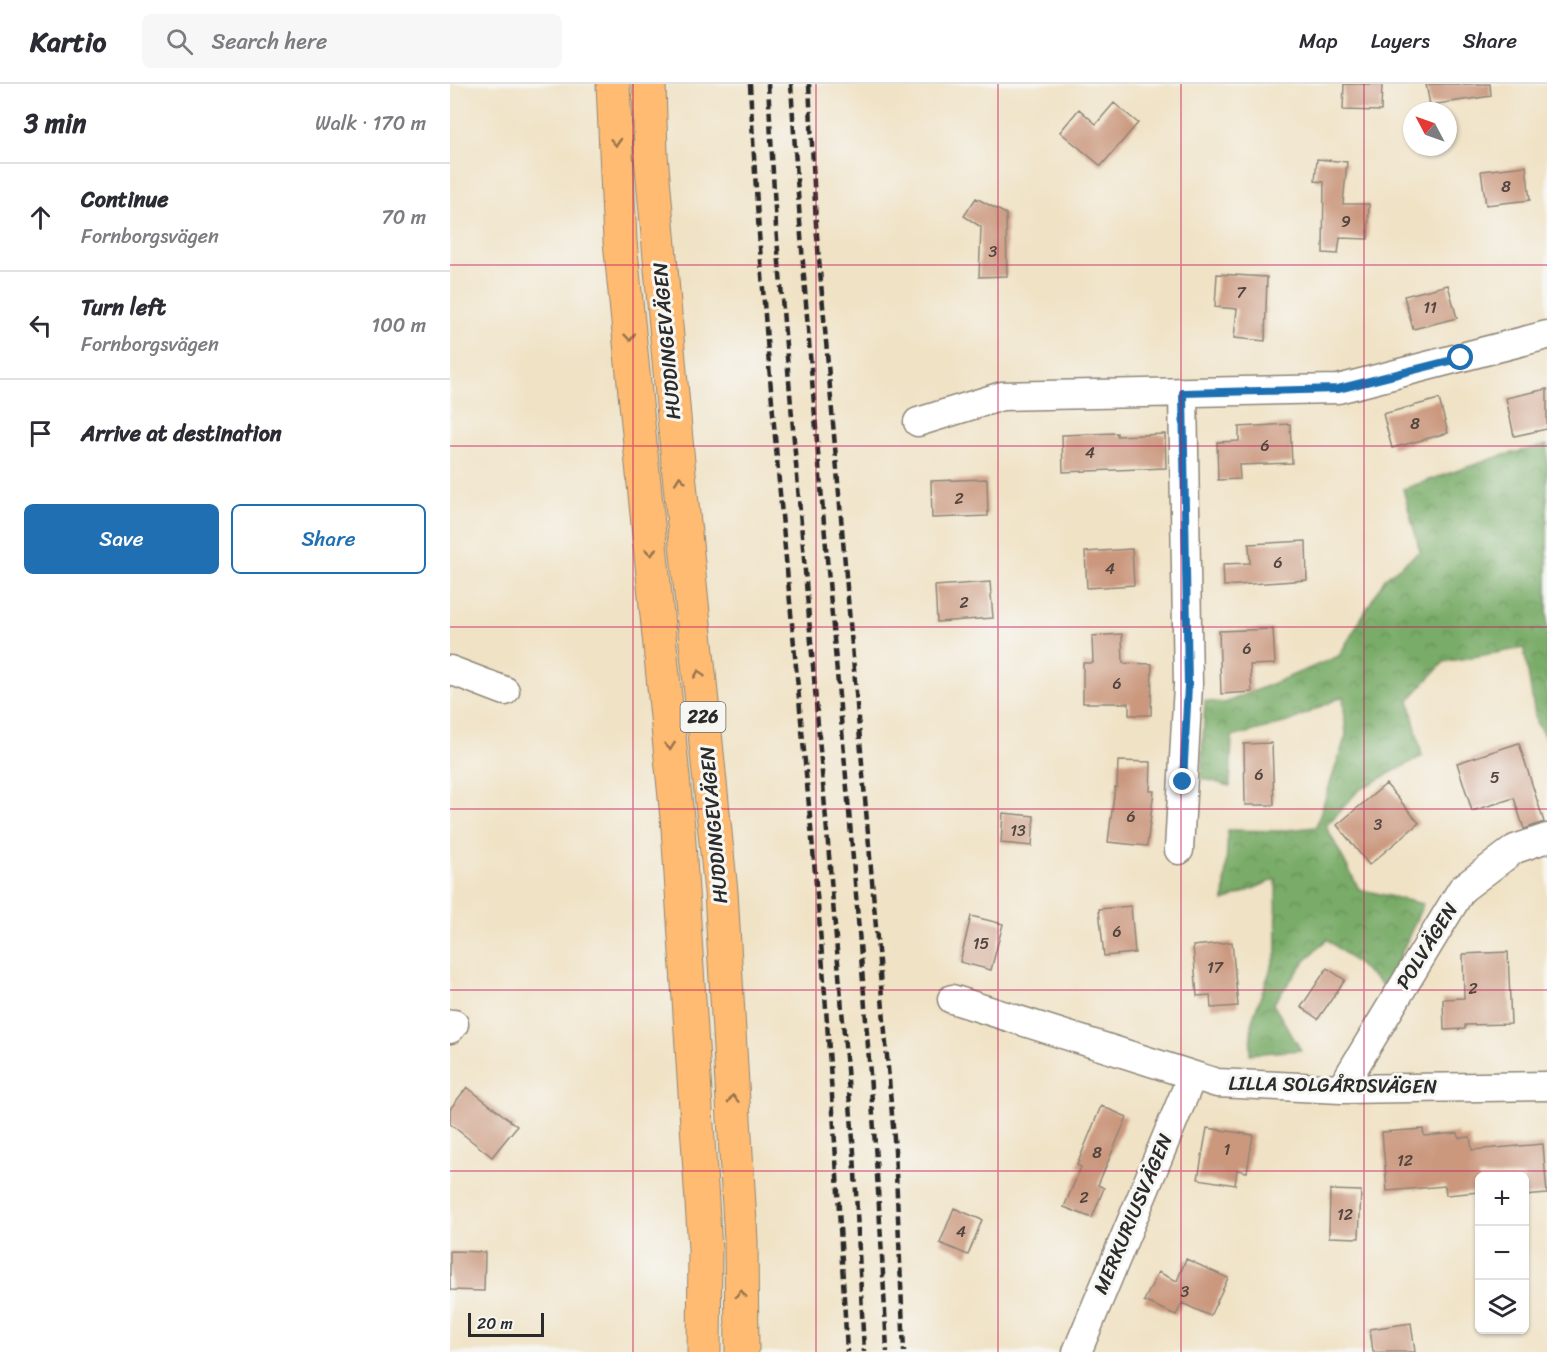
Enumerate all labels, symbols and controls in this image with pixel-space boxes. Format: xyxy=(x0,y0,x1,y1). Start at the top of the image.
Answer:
search box xyxy=(142,14,562,68)
text: Kartio xyxy=(30,17,106,66)
text: Search here xyxy=(211,22,327,61)
text: Map xyxy=(1299,22,1338,60)
text: Layers xyxy=(1371,22,1430,60)
text: Share xyxy=(1463,22,1517,60)
icon: search xyxy=(163,25,196,58)
text: 3 min xyxy=(24,100,86,146)
north arrow xyxy=(1403,102,1457,156)
text: Walk · 170 m xyxy=(315,106,426,141)
one-way arrow xyxy=(609,138,622,147)
house number: 8 xyxy=(1501,172,1511,201)
text: Continue xyxy=(81,180,169,219)
text: 70 m xyxy=(381,200,426,235)
icon: ahead xyxy=(24,201,57,234)
house number: 9 xyxy=(1341,207,1351,236)
text: Fornborgsvägen xyxy=(81,219,219,254)
house number: 3 xyxy=(989,237,998,266)
street label: HUDDINGEVÄGEN xyxy=(643,261,691,421)
house number: 7 xyxy=(1236,278,1246,307)
text: Turn left xyxy=(81,288,166,327)
house number: 11 xyxy=(1423,293,1437,322)
text: 100 m xyxy=(372,308,426,343)
icon: left xyxy=(24,309,57,342)
text: Fornborgsvägen xyxy=(81,327,219,362)
one-way arrow xyxy=(623,332,636,341)
route start xyxy=(1447,344,1473,370)
house number: 8 xyxy=(1410,409,1420,438)
text: Arrive at destination xyxy=(81,414,282,453)
icon: arrive xyxy=(24,417,57,450)
house number: 6 xyxy=(1260,431,1270,460)
house number: 4 xyxy=(1085,438,1095,467)
one-way arrow xyxy=(674,476,687,485)
house number: 2 xyxy=(954,484,964,513)
button: Save xyxy=(24,504,219,574)
button: Share xyxy=(231,504,426,574)
one-way arrow xyxy=(644,547,657,556)
house number: 6 xyxy=(1273,548,1283,577)
house number: 4 xyxy=(1105,554,1115,583)
house number: 2 xyxy=(959,588,969,617)
house number: 6 xyxy=(1242,634,1252,663)
house number: 6 xyxy=(1112,669,1122,698)
one-way arrow xyxy=(693,670,706,679)
road number: 226 xyxy=(680,702,726,732)
one-way arrow xyxy=(663,741,676,750)
street label: HUDDINGEVÄGEN xyxy=(690,745,738,905)
house number: 6 xyxy=(1254,760,1264,789)
house number: 5 xyxy=(1490,763,1500,792)
route end xyxy=(1169,768,1195,794)
house number: 6 xyxy=(1126,802,1136,831)
house number: 3 xyxy=(1374,810,1383,839)
house number: 13 xyxy=(1010,816,1026,845)
street label: POLVÄGEN xyxy=(1386,896,1468,996)
house number: 6 xyxy=(1112,917,1122,946)
house number: 15 xyxy=(973,929,990,958)
house number: 17 xyxy=(1207,953,1224,982)
house number: 2 xyxy=(1468,974,1478,1003)
street label: LILLA SOLGÅRDSVÄGEN xyxy=(1228,1066,1438,1104)
one-way arrow xyxy=(726,1094,739,1103)
street label: MERKURIUSVÄGEN xyxy=(1083,1128,1183,1300)
house number: 1 xyxy=(1224,1135,1231,1164)
house number: 8 xyxy=(1092,1138,1102,1167)
house number: 12 xyxy=(1397,1146,1413,1175)
map controls xyxy=(1475,1172,1529,1334)
button: + xyxy=(1475,1172,1529,1226)
house number: 2 xyxy=(1079,1183,1089,1212)
house number: 12 xyxy=(1337,1200,1353,1229)
house number: 4 xyxy=(956,1217,966,1246)
button: − xyxy=(1475,1226,1529,1280)
house number: 3 xyxy=(1181,1277,1190,1306)
button: layers xyxy=(1475,1280,1529,1334)
one-way arrow xyxy=(735,1289,748,1298)
text: 20 m xyxy=(477,1309,513,1338)
scale bar xyxy=(468,1310,544,1338)

